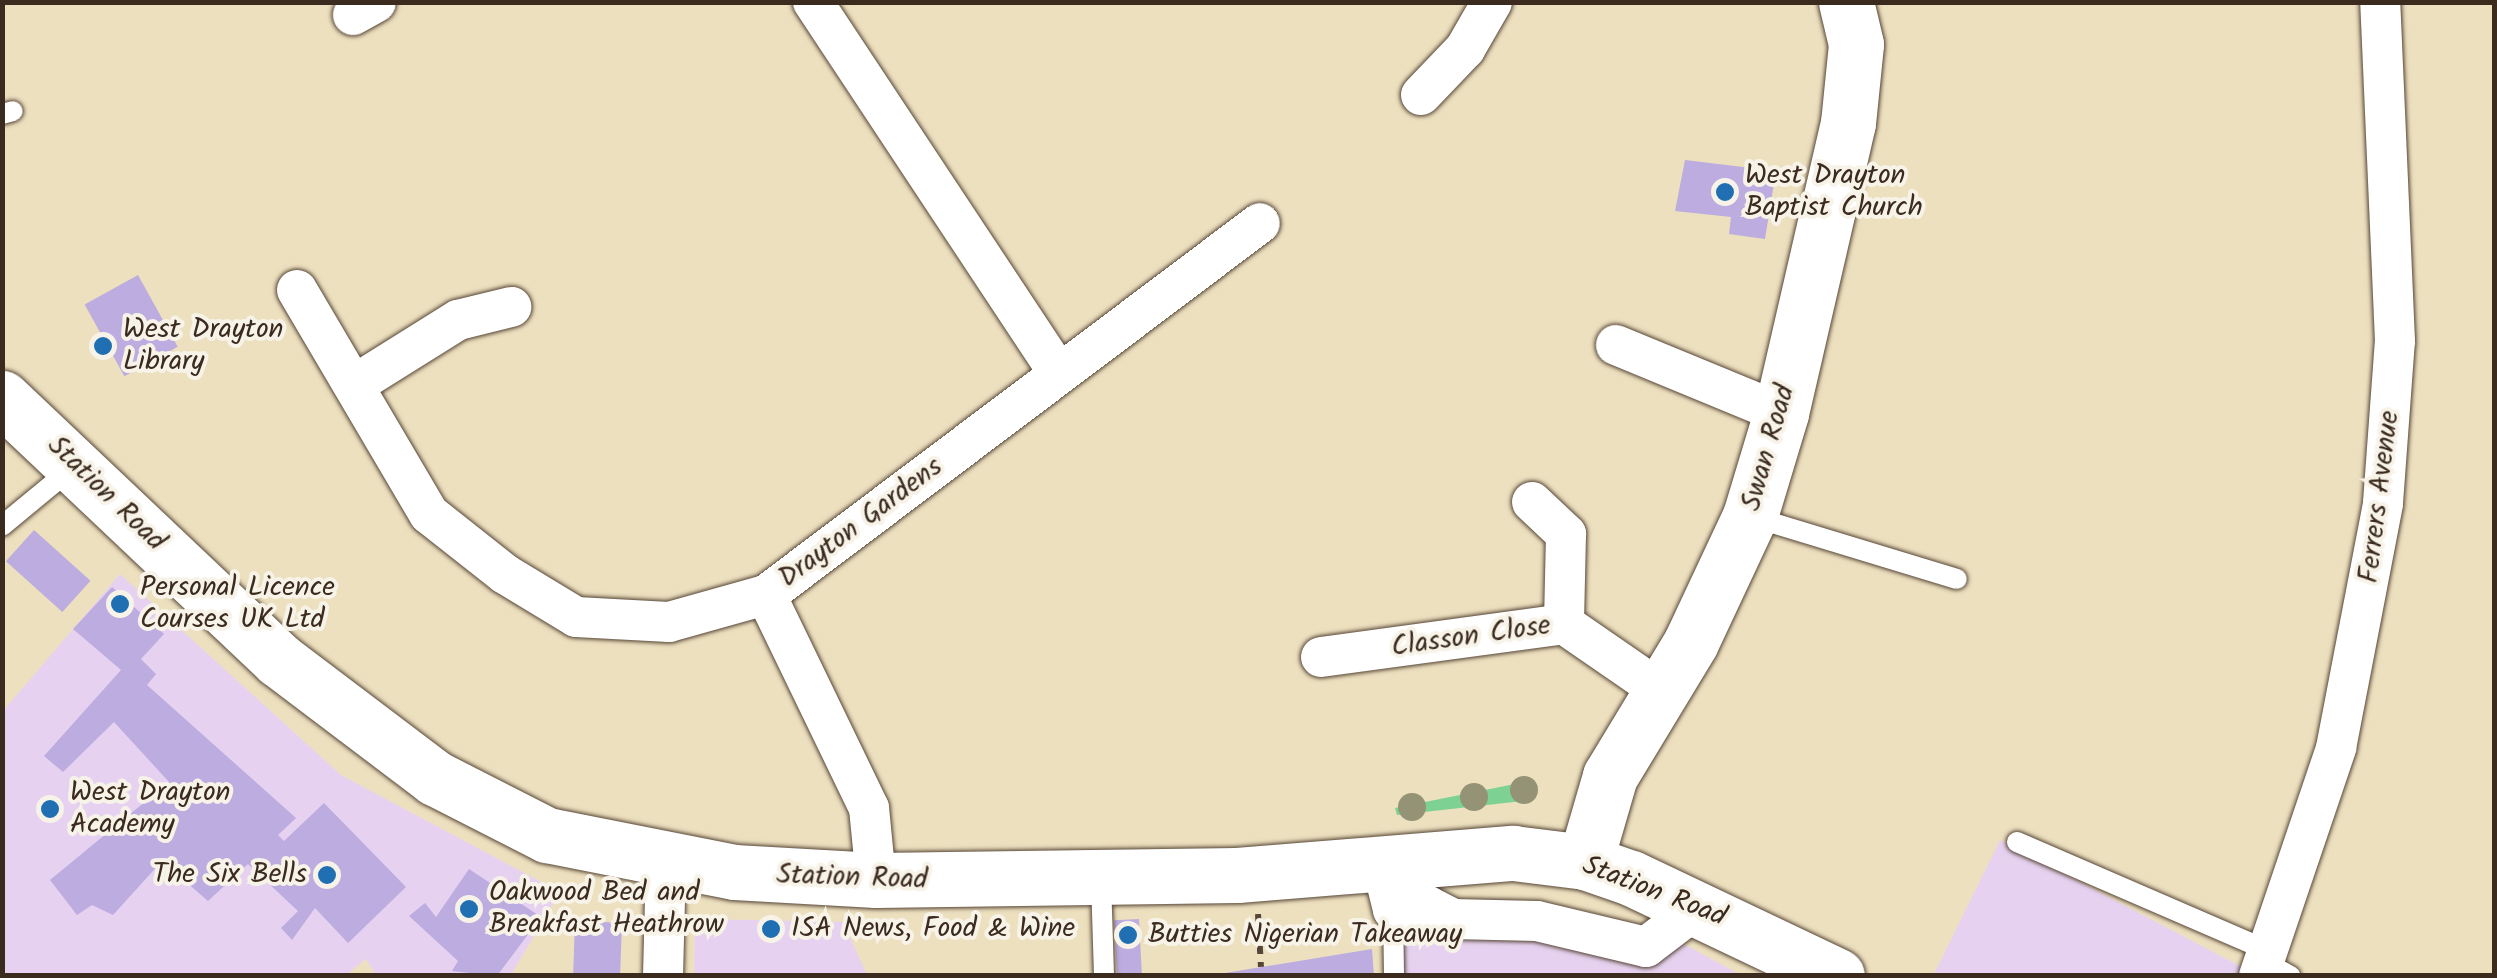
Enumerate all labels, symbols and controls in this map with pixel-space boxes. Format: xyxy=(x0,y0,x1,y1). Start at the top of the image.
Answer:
place label: West Drayton Baptist Church xyxy=(1745,159,1923,225)
marker: West Drayton Baptist Church xyxy=(1714,181,1736,203)
place label: West Drayton Library xyxy=(123,313,284,379)
marker: West Drayton Library xyxy=(92,335,114,357)
street label: Swan Road xyxy=(1735,381,1803,515)
street label: Ferrers Avenue xyxy=(2353,409,2407,585)
street label: Station Road xyxy=(40,429,172,559)
street label: Drayton Gardens xyxy=(773,451,949,595)
place label: Personal Licence Courses UK Ltd xyxy=(140,571,335,637)
marker: Personal Licence Courses UK Ltd xyxy=(109,593,131,615)
street label: Classon Close xyxy=(1389,609,1553,665)
place label: West Drayton Academy xyxy=(70,776,231,842)
marker: West Drayton Academy xyxy=(39,798,61,820)
street label: Station Road xyxy=(1577,849,1731,935)
place label: The Six Bells xyxy=(152,858,307,892)
street label: Station Road xyxy=(776,859,928,897)
marker: The Six Bells xyxy=(316,864,338,886)
place label: Oakwood Bed and Breakfast Heathrow xyxy=(489,876,724,942)
marker: Oakwood Bed and Breakfast Heathrow xyxy=(458,898,480,920)
place label: ISA News, Food & Wine xyxy=(791,912,1075,946)
marker: ISA News, Food & Wine xyxy=(760,918,782,940)
place label: Butties Nigerian Takeaway xyxy=(1148,918,1462,952)
marker: Butties Nigerian Takeaway xyxy=(1117,924,1139,946)

